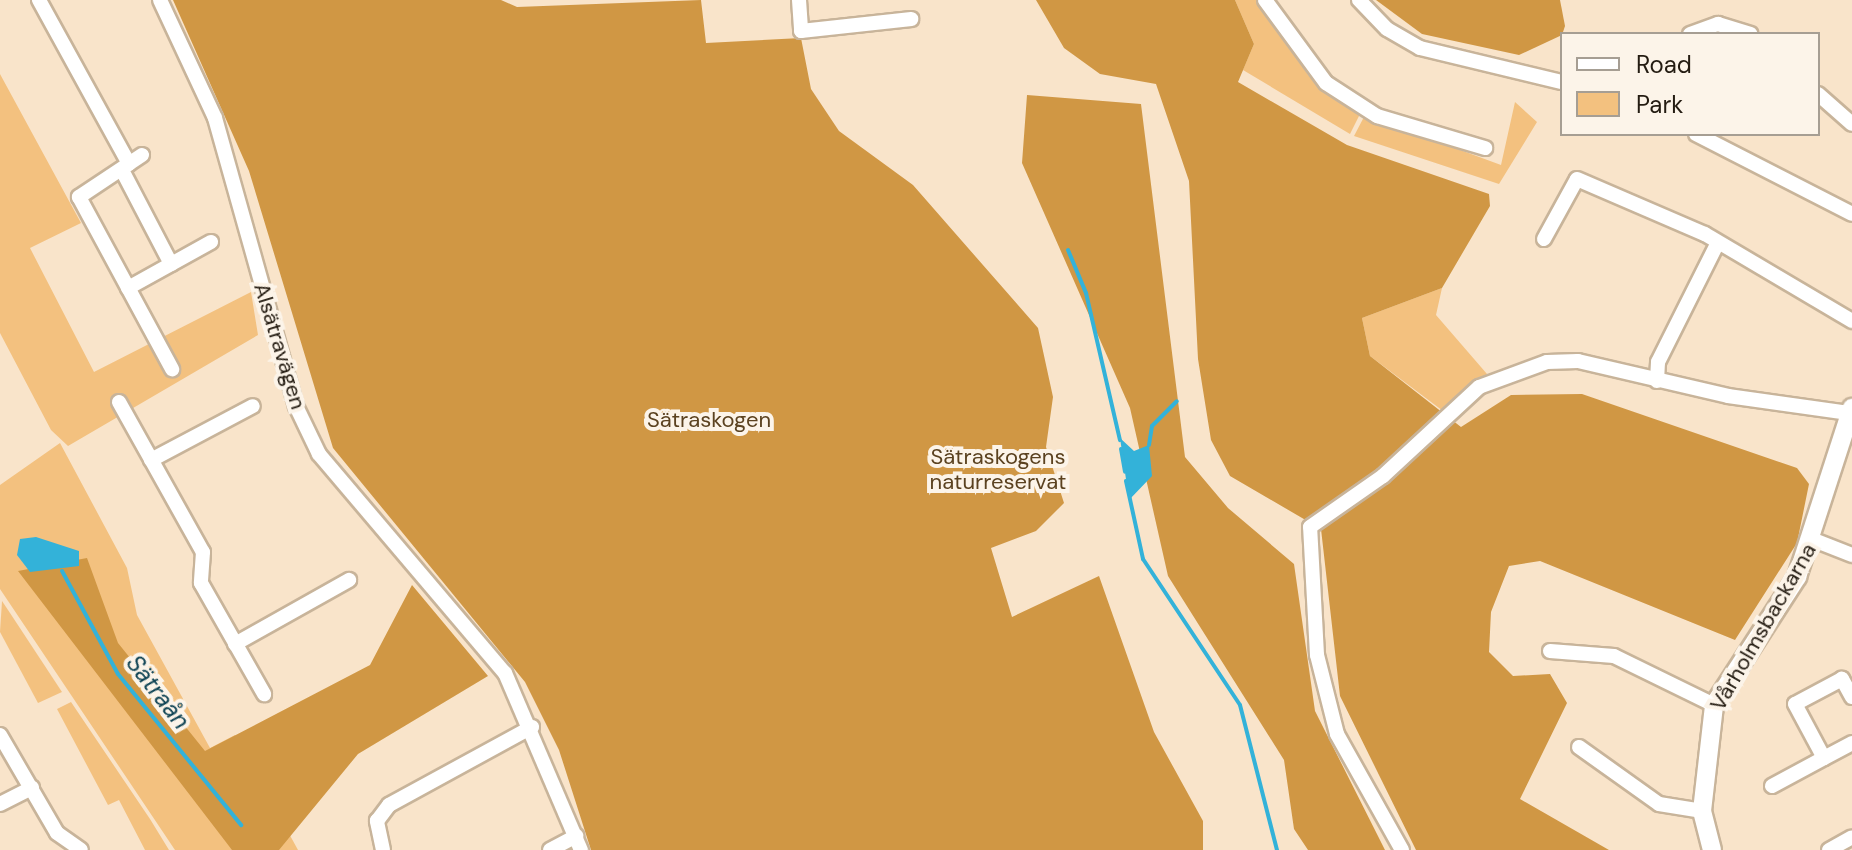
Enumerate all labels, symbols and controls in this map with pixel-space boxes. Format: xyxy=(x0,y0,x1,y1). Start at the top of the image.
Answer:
legend xyxy=(1560,32,1820,136)
text: Road xyxy=(1636,49,1692,80)
text: Park xyxy=(1636,89,1683,120)
street label: Alsätravägen xyxy=(248,280,312,412)
park label: Sätraskogen xyxy=(647,407,771,433)
park label: Sätraskogens naturreservat xyxy=(930,443,1066,494)
street label: Vårholmsbackarna xyxy=(1704,539,1822,715)
water label: Sätraån xyxy=(120,649,196,735)

